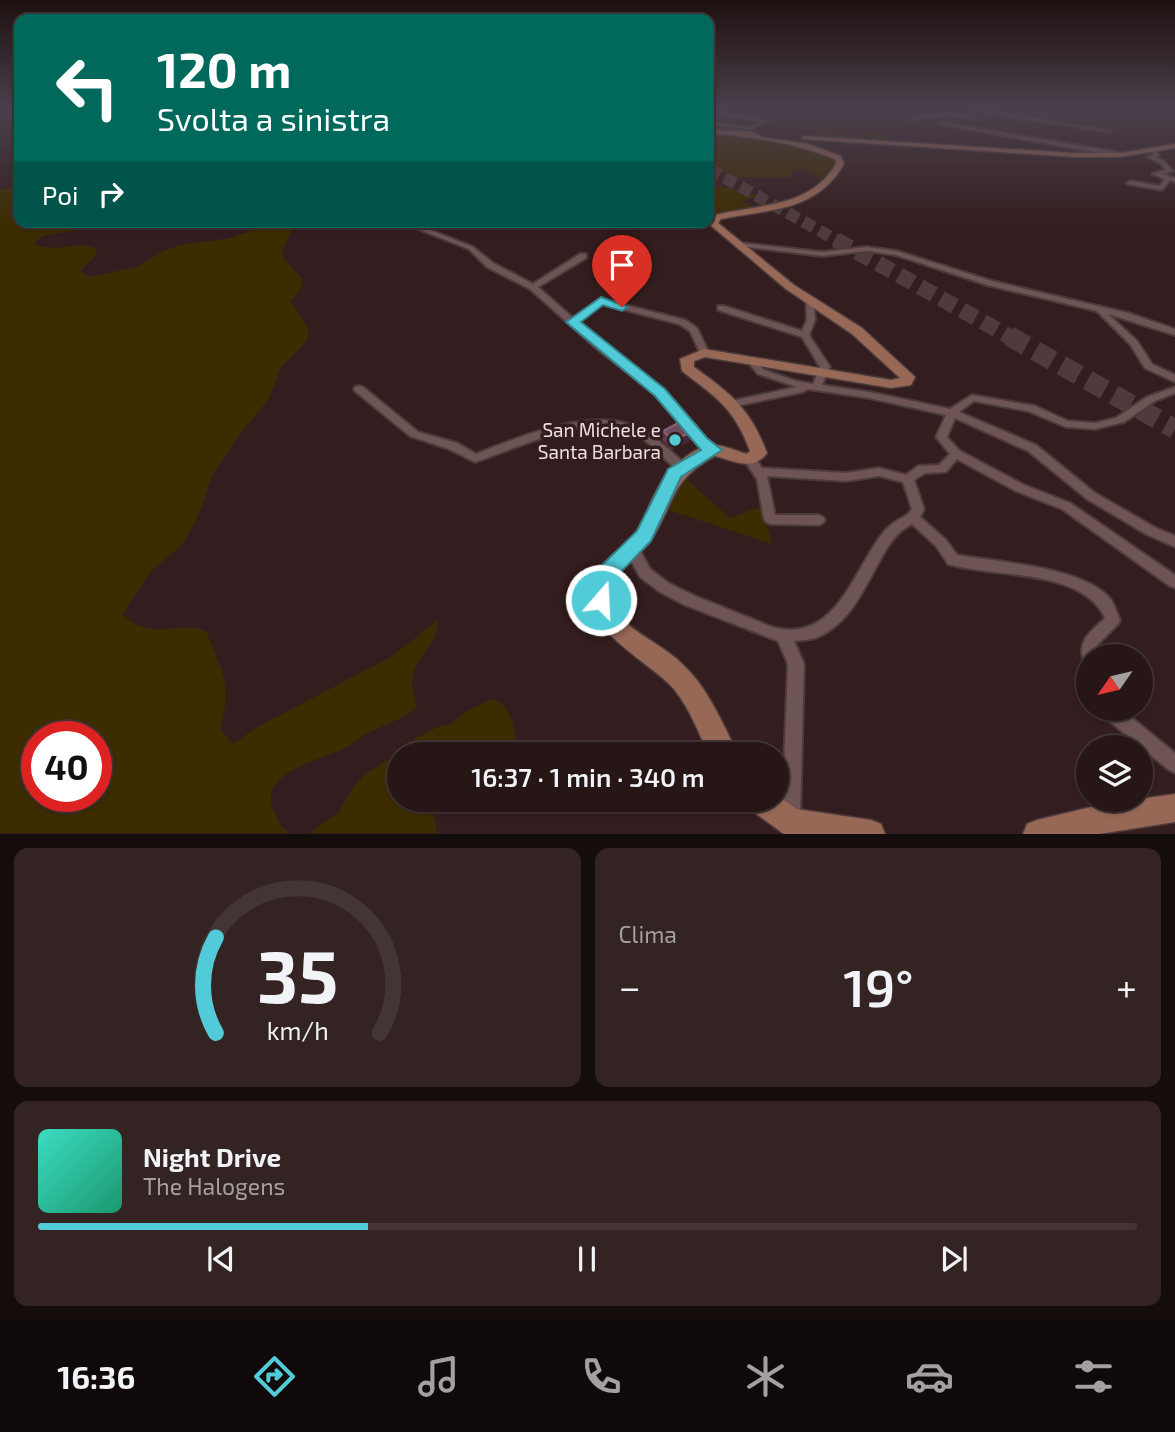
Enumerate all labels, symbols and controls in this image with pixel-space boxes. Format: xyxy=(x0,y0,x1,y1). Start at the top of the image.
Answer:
text: 120 m xyxy=(157,39,291,98)
icon: left xyxy=(42,42,133,133)
text: Svolta a sinistra xyxy=(157,99,390,137)
icon: right xyxy=(92,175,130,213)
text: Poi xyxy=(42,179,78,210)
pin xyxy=(592,235,652,307)
icon: arrive xyxy=(603,246,641,284)
place label: San Michele e Santa Barbara xyxy=(538,418,661,463)
marker: San Michele e Santa Barbara xyxy=(667,432,683,448)
position arrow xyxy=(564,563,638,637)
north arrow xyxy=(1076,644,1153,721)
map controls xyxy=(1076,644,1153,812)
speed limit sign: 40 xyxy=(21,721,112,812)
button: layers xyxy=(1076,735,1153,812)
text: 16:37 · 1 min · 340 m xyxy=(471,761,705,792)
text: Clima xyxy=(619,920,677,948)
text: 35 xyxy=(257,931,338,1019)
text: 19° xyxy=(843,955,914,1017)
text: − xyxy=(619,963,641,1009)
text: + xyxy=(1116,963,1137,1009)
text: km/h xyxy=(266,1015,328,1045)
text: Night Drive xyxy=(143,1141,281,1172)
text: The Halogens xyxy=(143,1172,285,1200)
icon: previous xyxy=(202,1240,240,1278)
icon: pause xyxy=(568,1240,606,1278)
icon: next xyxy=(935,1240,973,1278)
icon: directions xyxy=(250,1352,299,1401)
icon: music xyxy=(414,1352,463,1401)
icon: phone xyxy=(577,1352,626,1401)
icon: climate xyxy=(741,1352,790,1401)
icon: car xyxy=(905,1352,954,1401)
icon: filters xyxy=(1069,1352,1118,1401)
text: 16:36 xyxy=(57,1357,135,1395)

